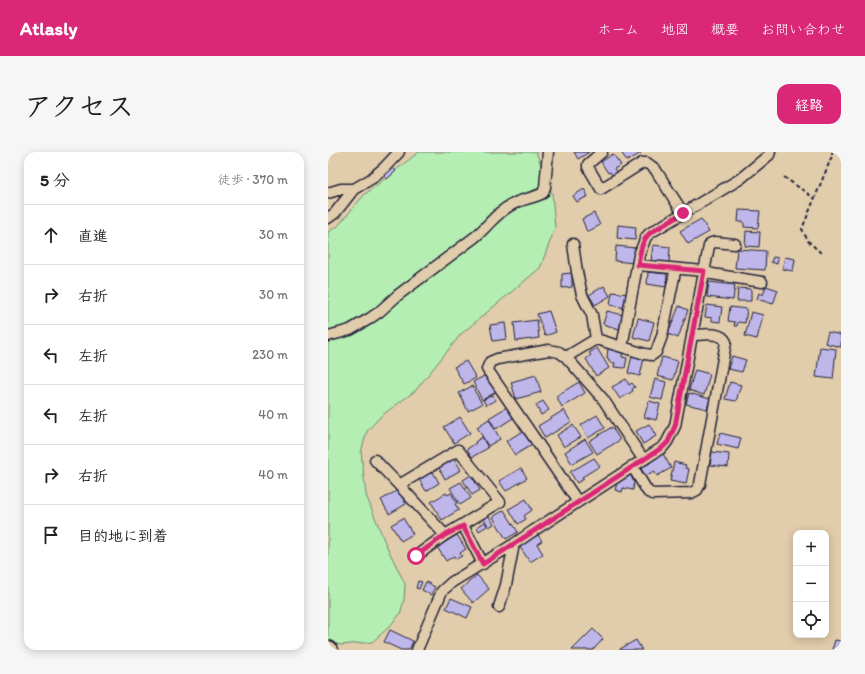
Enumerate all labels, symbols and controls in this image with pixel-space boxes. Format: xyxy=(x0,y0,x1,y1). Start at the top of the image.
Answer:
text: Atlasly xyxy=(20,17,77,40)
text: ホーム xyxy=(598,21,639,38)
text: 地図 xyxy=(661,21,689,38)
text: 概要 xyxy=(711,21,739,38)
text: お問い合わせ xyxy=(761,21,845,38)
button: 経路 xyxy=(777,84,841,124)
text: アクセス xyxy=(24,89,134,123)
text: 5 分 xyxy=(40,170,70,190)
text: 徒歩 · 370 m xyxy=(218,172,288,187)
route end xyxy=(674,204,692,222)
icon: ahead xyxy=(40,224,62,246)
text: 直進 xyxy=(78,227,108,245)
text: 30 m xyxy=(259,227,288,242)
icon: right xyxy=(40,284,62,306)
text: 右折 xyxy=(78,287,108,305)
text: 30 m xyxy=(259,287,288,302)
icon: left xyxy=(40,344,62,366)
text: 左折 xyxy=(78,347,108,365)
text: 230 m xyxy=(252,347,288,362)
icon: left xyxy=(40,404,62,426)
text: 左折 xyxy=(78,407,108,425)
text: 40 m xyxy=(258,407,288,422)
icon: right xyxy=(40,464,62,486)
text: 右折 xyxy=(78,467,108,485)
text: 40 m xyxy=(258,467,288,482)
icon: arrive xyxy=(40,524,62,546)
text: 目的地に到着 xyxy=(78,527,168,545)
map controls xyxy=(793,530,829,638)
button: + xyxy=(793,530,829,566)
route start xyxy=(407,547,425,565)
button: − xyxy=(793,566,829,602)
button: locate xyxy=(793,602,829,638)

